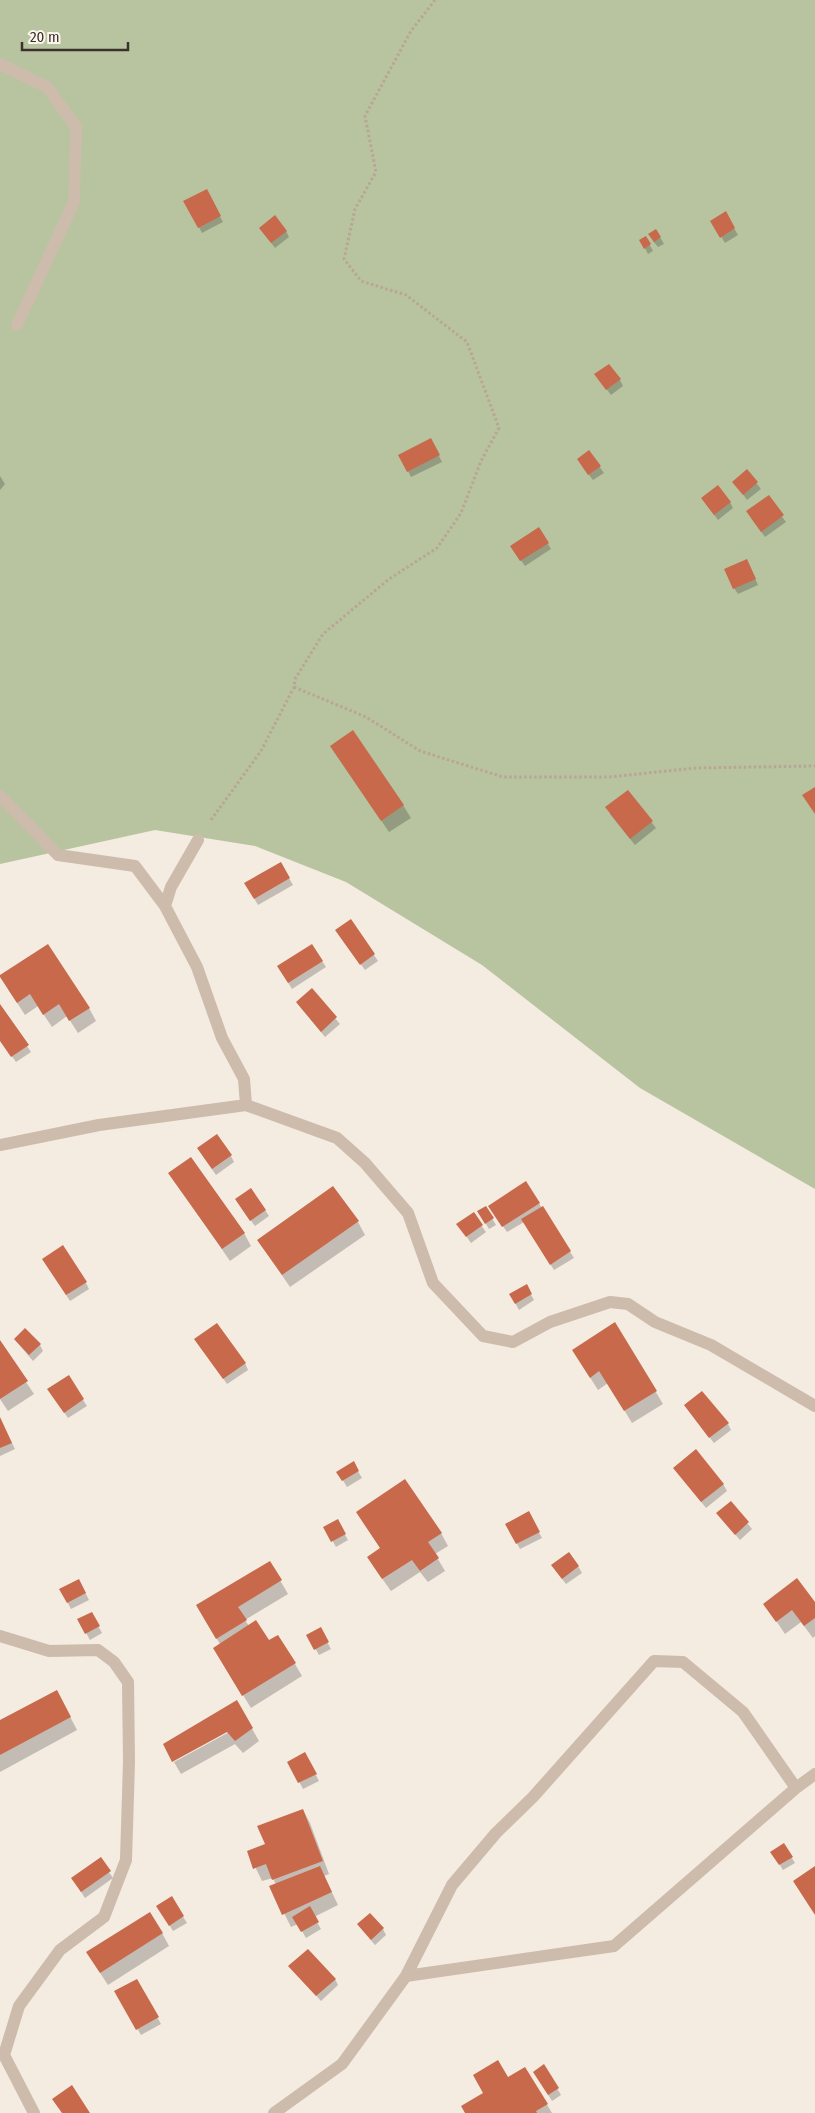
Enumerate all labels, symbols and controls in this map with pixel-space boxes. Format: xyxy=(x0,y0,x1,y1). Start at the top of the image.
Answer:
scale bar xyxy=(22,20,129,52)
text: 20 m xyxy=(30,28,60,46)

